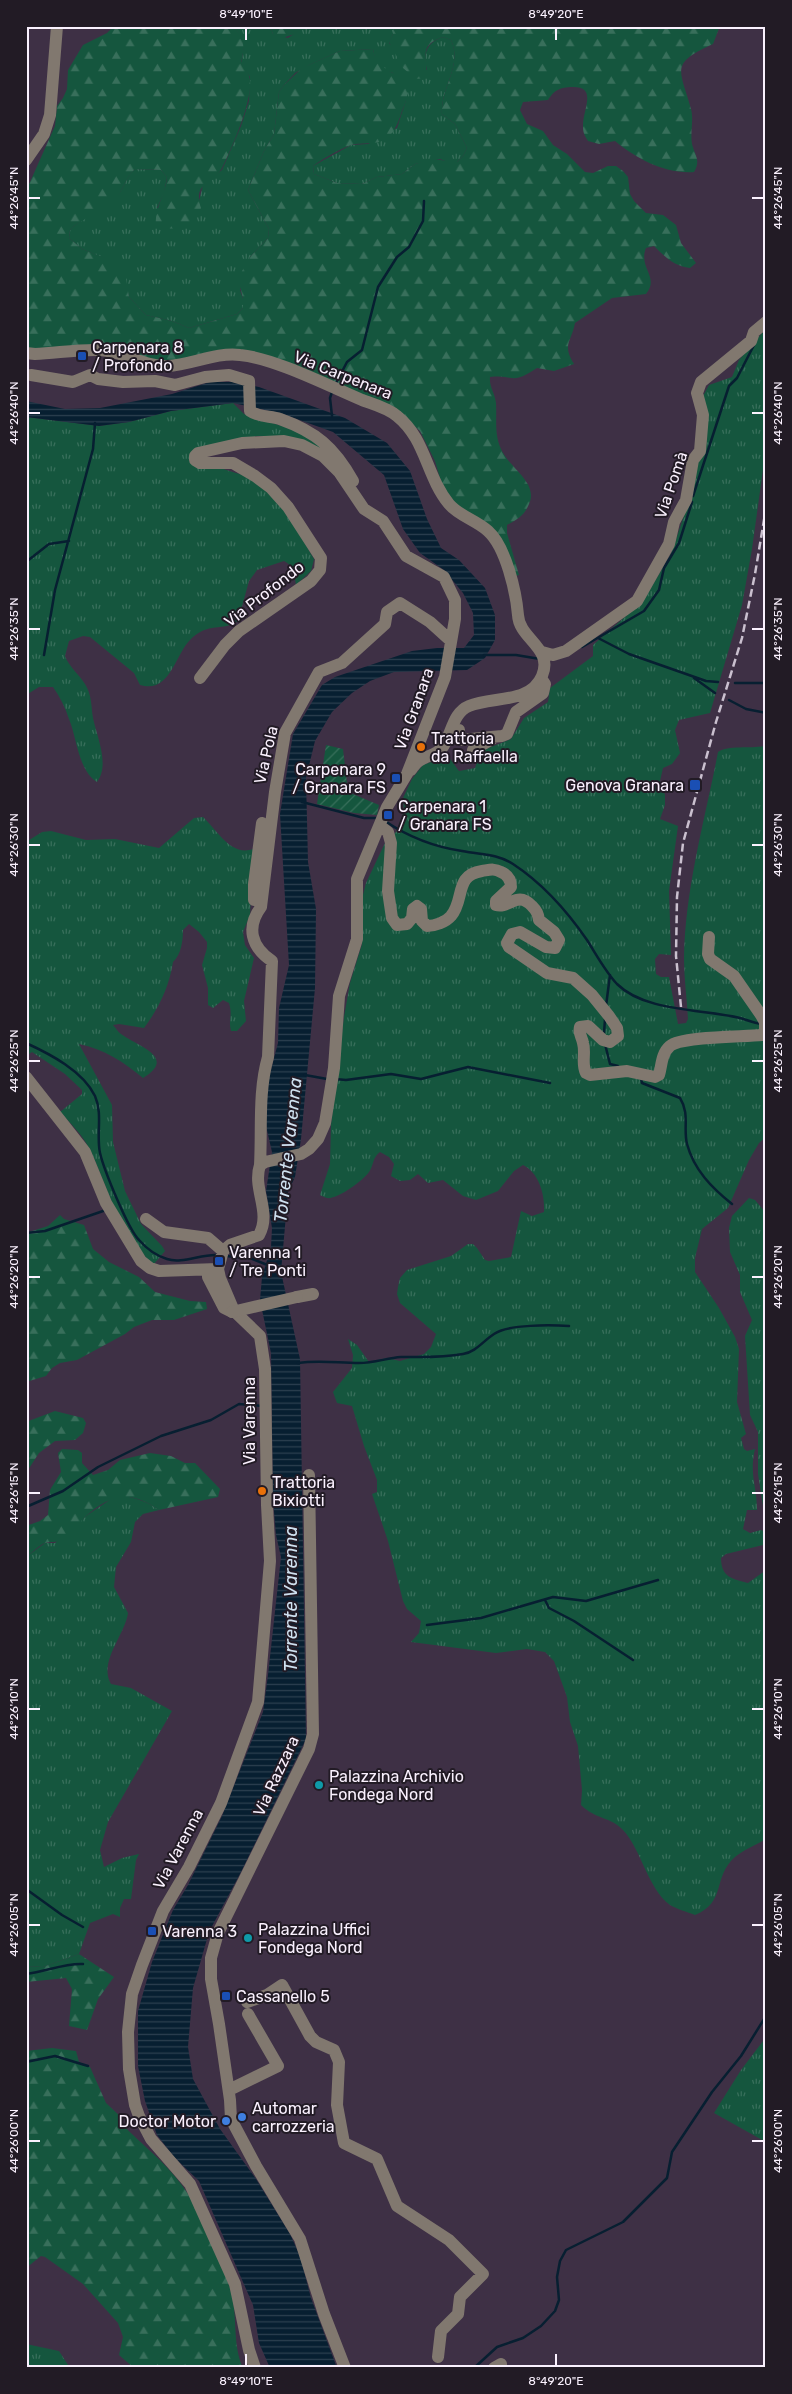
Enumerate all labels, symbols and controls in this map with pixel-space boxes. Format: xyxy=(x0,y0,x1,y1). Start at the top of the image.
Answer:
text: 8°49'10"E xyxy=(219,7,273,21)
text: 8°49'20"E xyxy=(528,7,584,21)
text: 44°26'45"N xyxy=(7,167,21,229)
text: 44°26'45"N xyxy=(771,167,785,229)
place label: Carpenara 8 / Profondo xyxy=(92,338,183,375)
street label: Via Carpenara xyxy=(291,347,395,403)
marker: Carpenara 8 / Profondo xyxy=(76,350,88,362)
text: 44°26'40"N xyxy=(7,381,21,445)
text: 44°26'40"N xyxy=(771,381,785,445)
street label: Via Pomà xyxy=(651,449,691,521)
street label: Via Profondo xyxy=(220,557,308,631)
text: 44°26'35"N xyxy=(7,597,21,661)
text: 44°26'35"N xyxy=(771,597,785,661)
street label: Via Granara xyxy=(390,665,438,753)
street label: Via Pola xyxy=(250,724,282,786)
place label: Trattoria da Raffaella xyxy=(431,729,518,766)
marker: Trattoria da Raffaella xyxy=(415,741,427,753)
place label: Carpenara 9 / Granara FS xyxy=(292,760,386,797)
marker: Carpenara 9 / Granara FS xyxy=(390,772,402,784)
place label: Genova Granara xyxy=(565,776,684,795)
marker: Genova Granara xyxy=(688,778,702,792)
place label: Carpenara 1 / Granara FS xyxy=(398,797,492,834)
marker: Carpenara 1 / Granara FS xyxy=(382,809,394,821)
text: 44°26'30"N xyxy=(7,813,21,877)
text: 44°26'30"N xyxy=(771,813,785,877)
text: 44°26'25"N xyxy=(7,1029,21,1093)
text: 44°26'25"N xyxy=(771,1029,785,1093)
water label: Torrente Varenna xyxy=(269,1076,307,1224)
place label: Varenna 1 / Tre Ponti xyxy=(229,1243,306,1280)
text: 44°26'20"N xyxy=(7,1245,21,1309)
text: 44°26'20"N xyxy=(771,1245,785,1309)
marker: Varenna 1 / Tre Ponti xyxy=(213,1255,225,1267)
street label: Via Varenna xyxy=(240,1377,259,1465)
text: 44°26'15"N xyxy=(7,1462,21,1524)
text: 44°26'15"N xyxy=(771,1462,785,1524)
place label: Trattoria Bixiotti xyxy=(272,1473,335,1510)
marker: Trattoria Bixiotti xyxy=(256,1485,268,1497)
water label: Torrente Varenna xyxy=(280,1526,302,1672)
text: 44°26'10"N xyxy=(7,1678,21,1740)
text: 44°26'10"N xyxy=(771,1678,785,1740)
street label: Via Razzara xyxy=(249,1733,303,1819)
place label: Palazzina Archivio Fondega Nord xyxy=(329,1767,464,1804)
marker: Palazzina Archivio Fondega Nord xyxy=(313,1779,325,1791)
street label: Via Varenna xyxy=(149,1806,207,1892)
text: 44°26'05"N xyxy=(7,1893,21,1957)
text: 44°26'05"N xyxy=(771,1893,785,1957)
place label: Palazzina Uffici Fondega Nord xyxy=(258,1920,370,1957)
place label: Varenna 3 xyxy=(162,1922,237,1941)
marker: Varenna 3 xyxy=(146,1925,158,1937)
marker: Palazzina Uffici Fondega Nord xyxy=(242,1932,254,1944)
place label: Cassanello 5 xyxy=(236,1987,330,2006)
marker: Cassanello 5 xyxy=(220,1990,232,2002)
place label: Automar carrozzeria xyxy=(252,2099,335,2136)
text: 44°26'00"N xyxy=(7,2109,21,2173)
text: 44°26'00"N xyxy=(771,2109,785,2173)
marker: Automar carrozzeria xyxy=(236,2111,248,2123)
place label: Doctor Motor xyxy=(119,2112,216,2131)
marker: Doctor Motor xyxy=(220,2115,232,2127)
text: 8°49'10"E xyxy=(219,2374,273,2388)
text: 8°49'20"E xyxy=(528,2374,584,2388)

